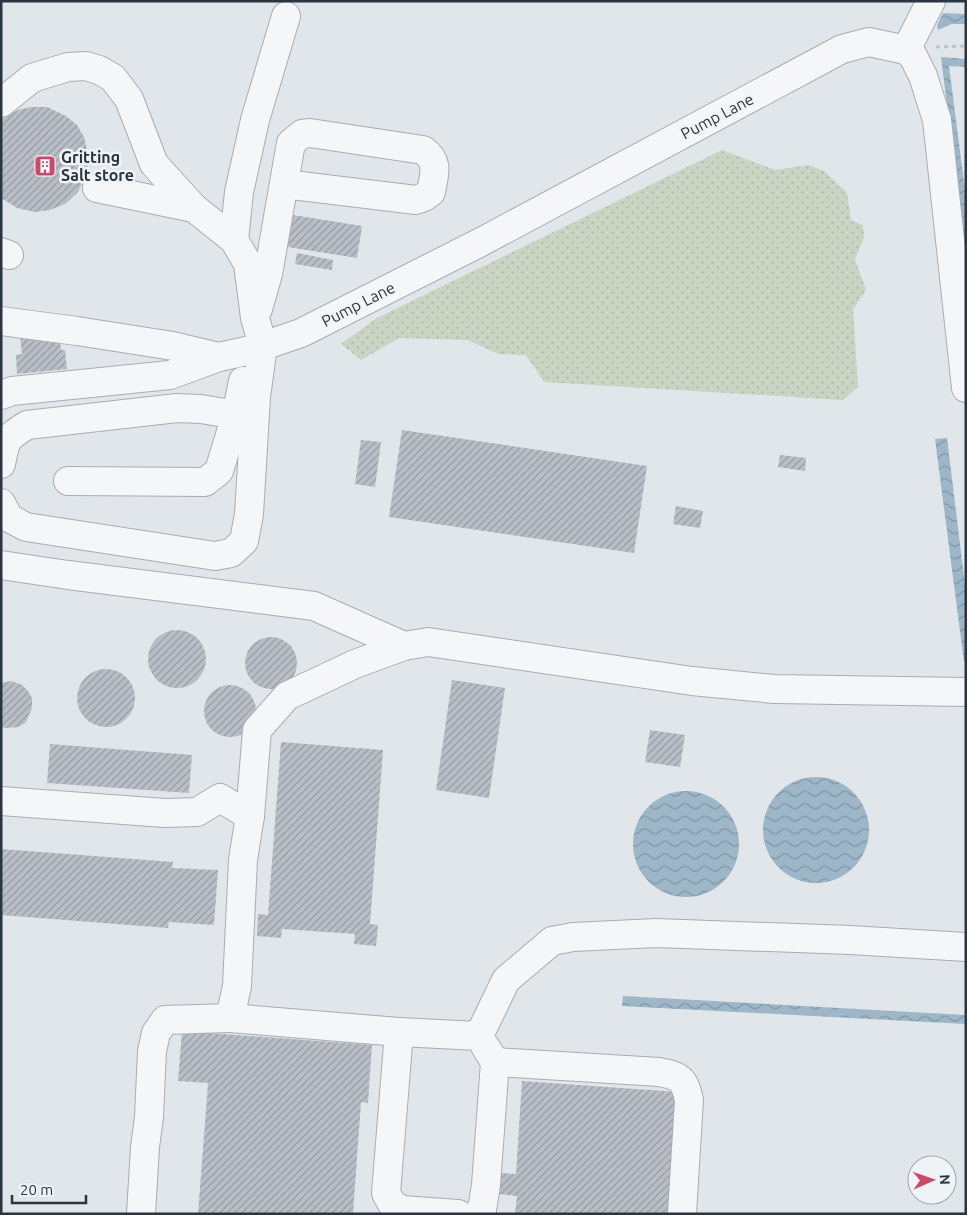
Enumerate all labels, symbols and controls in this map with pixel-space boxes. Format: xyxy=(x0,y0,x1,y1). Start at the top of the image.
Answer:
street label: Pump Lane xyxy=(678,89,756,143)
place label: Gritting Salt store xyxy=(61,148,134,184)
building icon: Gritting Salt store xyxy=(33,154,57,178)
street label: Pump Lane xyxy=(318,278,398,330)
north arrow xyxy=(907,1155,957,1205)
scale bar xyxy=(12,1172,86,1204)
text: N xyxy=(937,1174,953,1185)
text: 20 m xyxy=(20,1181,53,1198)

